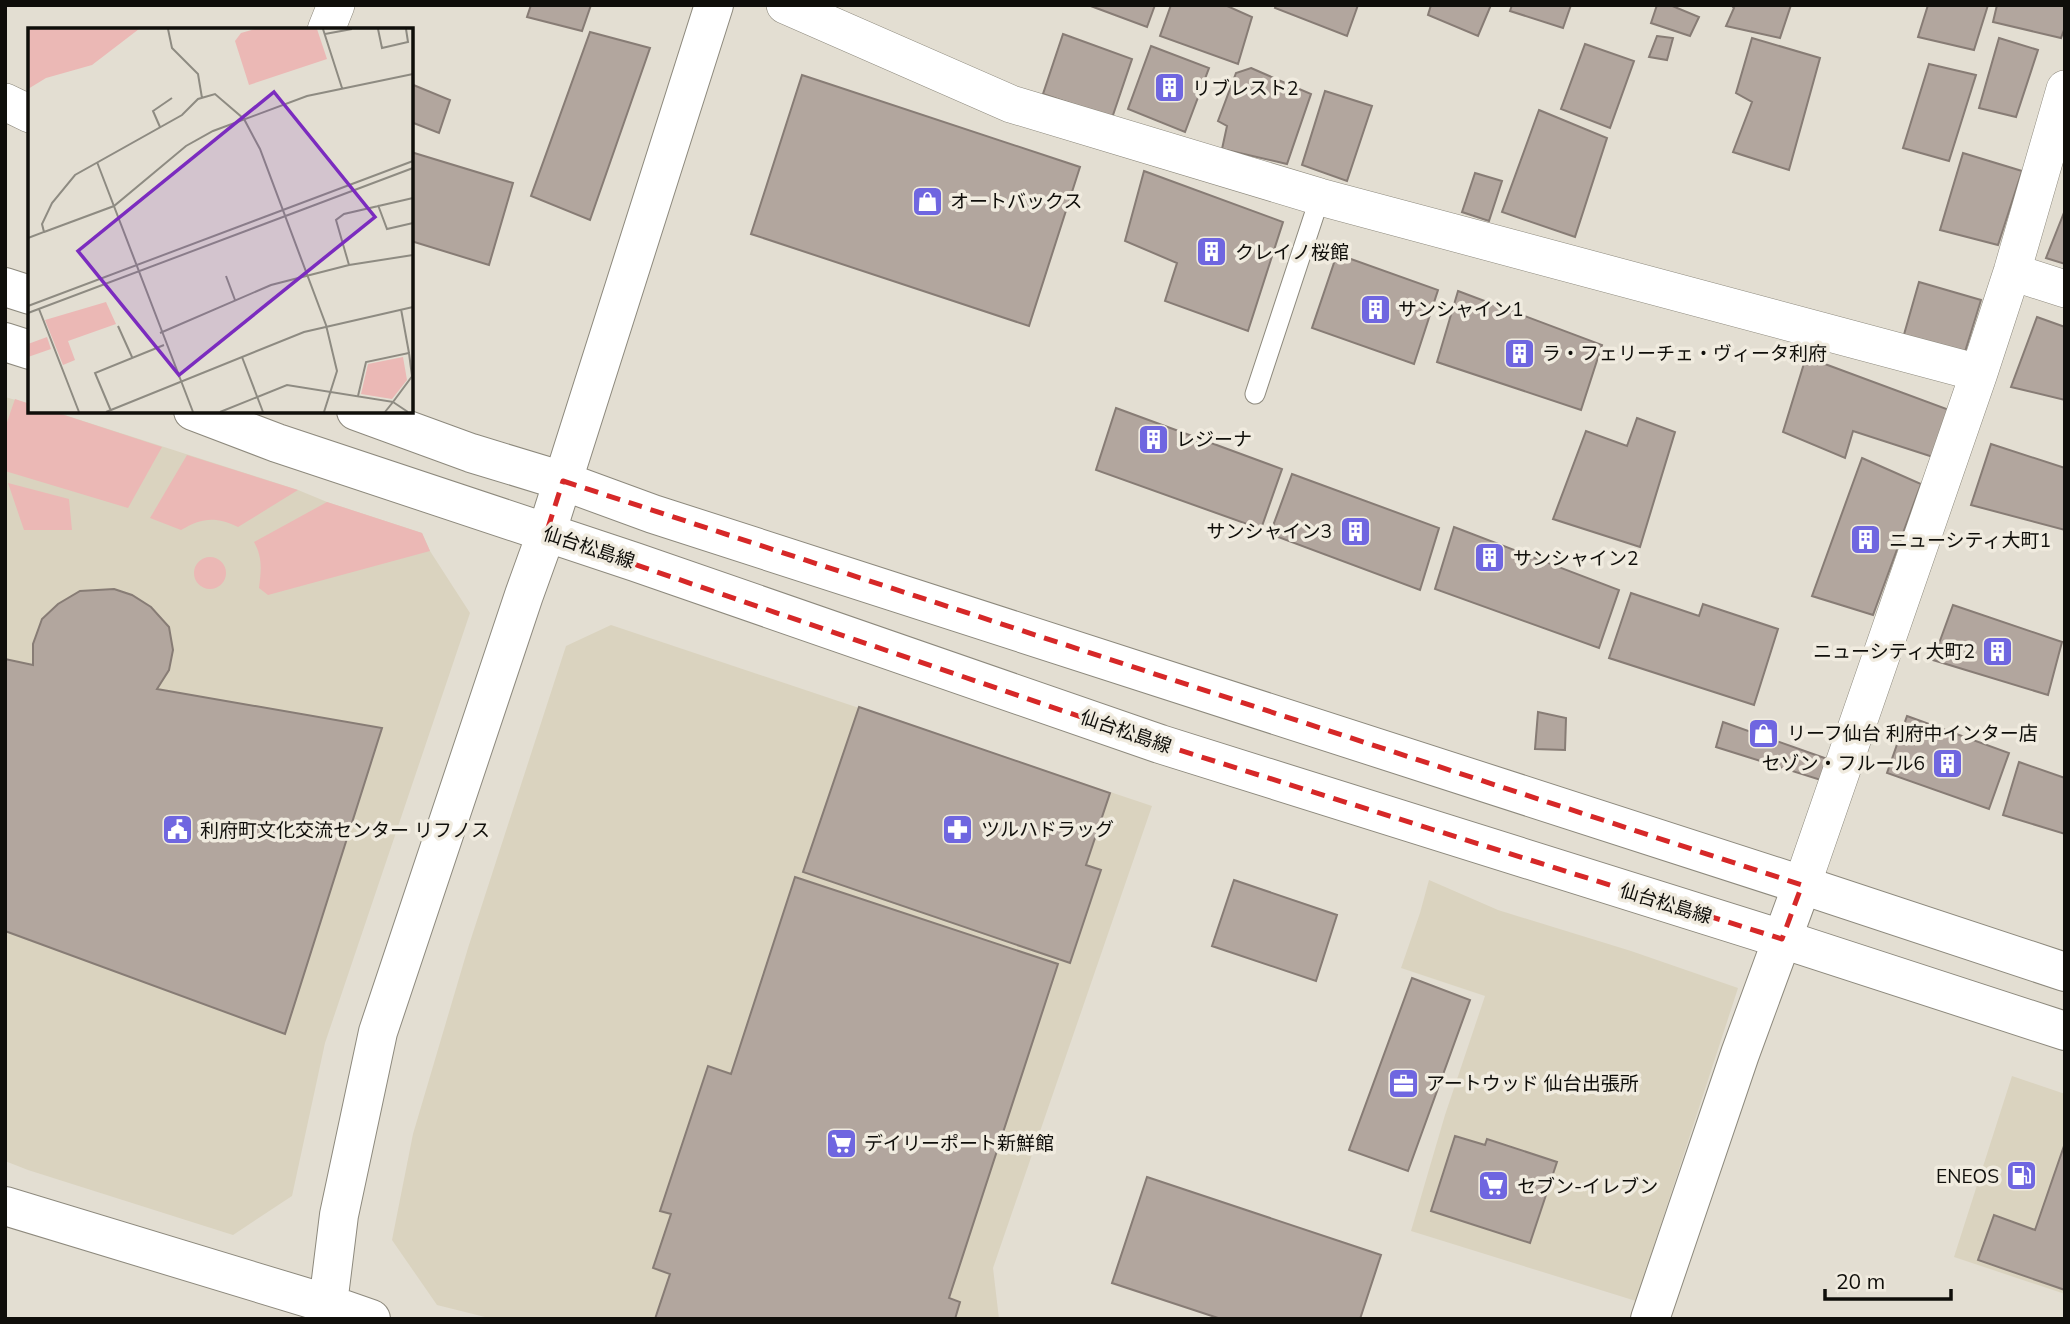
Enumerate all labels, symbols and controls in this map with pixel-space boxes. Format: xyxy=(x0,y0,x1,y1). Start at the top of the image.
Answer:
inset map xyxy=(28,28,413,413)
building icon: リブレスト2 xyxy=(1152,71,1186,105)
place label: リブレスト2 xyxy=(1192,76,1298,100)
shop icon: オートバックス xyxy=(910,184,944,218)
place label: オートバックス xyxy=(950,189,1082,213)
building icon: クレイノ桜館 xyxy=(1195,235,1229,269)
place label: クレイノ桜館 xyxy=(1235,240,1349,264)
building icon: サンシャイン1 xyxy=(1358,292,1392,326)
place label: サンシャイン1 xyxy=(1398,297,1523,321)
building icon: ラ・フェリーチェ・ヴィータ利府 xyxy=(1502,336,1536,370)
place label: ラ・フェリーチェ・ヴィータ利府 xyxy=(1542,341,1827,365)
building icon: レジーナ xyxy=(1136,422,1170,456)
place label: レジーナ xyxy=(1176,427,1252,451)
building icon: サンシャイン3 xyxy=(1338,514,1372,548)
place label: サンシャイン3 xyxy=(1207,519,1332,543)
street label: 仙台松島線 xyxy=(540,521,638,573)
building icon: ニューシティ大町1 xyxy=(1849,523,1883,557)
place label: ニューシティ大町1 xyxy=(1889,528,2051,552)
building icon: サンシャイン2 xyxy=(1473,541,1507,575)
place label: サンシャイン2 xyxy=(1513,546,1638,570)
building icon: ニューシティ大町2 xyxy=(1981,634,2015,668)
place label: ニューシティ大町2 xyxy=(1813,639,1975,663)
street label: 仙台松島線 xyxy=(1077,704,1175,758)
shop icon: リーフ仙台 利府中インター店 xyxy=(1747,716,1781,750)
place label: リーフ仙台 利府中インター店 xyxy=(1787,721,2038,745)
building icon: セゾン・フルール6 xyxy=(1931,746,1965,780)
place label: セゾン・フルール6 xyxy=(1762,751,1925,775)
pharmacy icon: ツルハドラッグ xyxy=(941,812,975,846)
public building icon: 利府町文化交流センター リフノス xyxy=(160,813,194,847)
place label: ツルハドラッグ xyxy=(981,817,1114,841)
place label: 利府町文化交流センター リフノス xyxy=(200,818,490,842)
street label: 仙台松島線 xyxy=(1617,878,1715,928)
office icon: アートウッド 仙台出張所 xyxy=(1386,1066,1420,1100)
place label: アートウッド 仙台出張所 xyxy=(1426,1071,1639,1095)
supermarket icon: デイリーポート新鮮館 xyxy=(824,1126,858,1160)
place label: デイリーポート新鮮館 xyxy=(864,1131,1054,1155)
fuel station icon: ENEOS xyxy=(2005,1159,2039,1193)
place label: ENEOS xyxy=(1936,1164,1999,1188)
supermarket icon: セブン-イレブン xyxy=(1477,1169,1511,1203)
place label: セブン-イレブン xyxy=(1517,1174,1658,1198)
scale bar xyxy=(1825,1258,1951,1302)
text: 20 m xyxy=(1836,1268,1885,1294)

